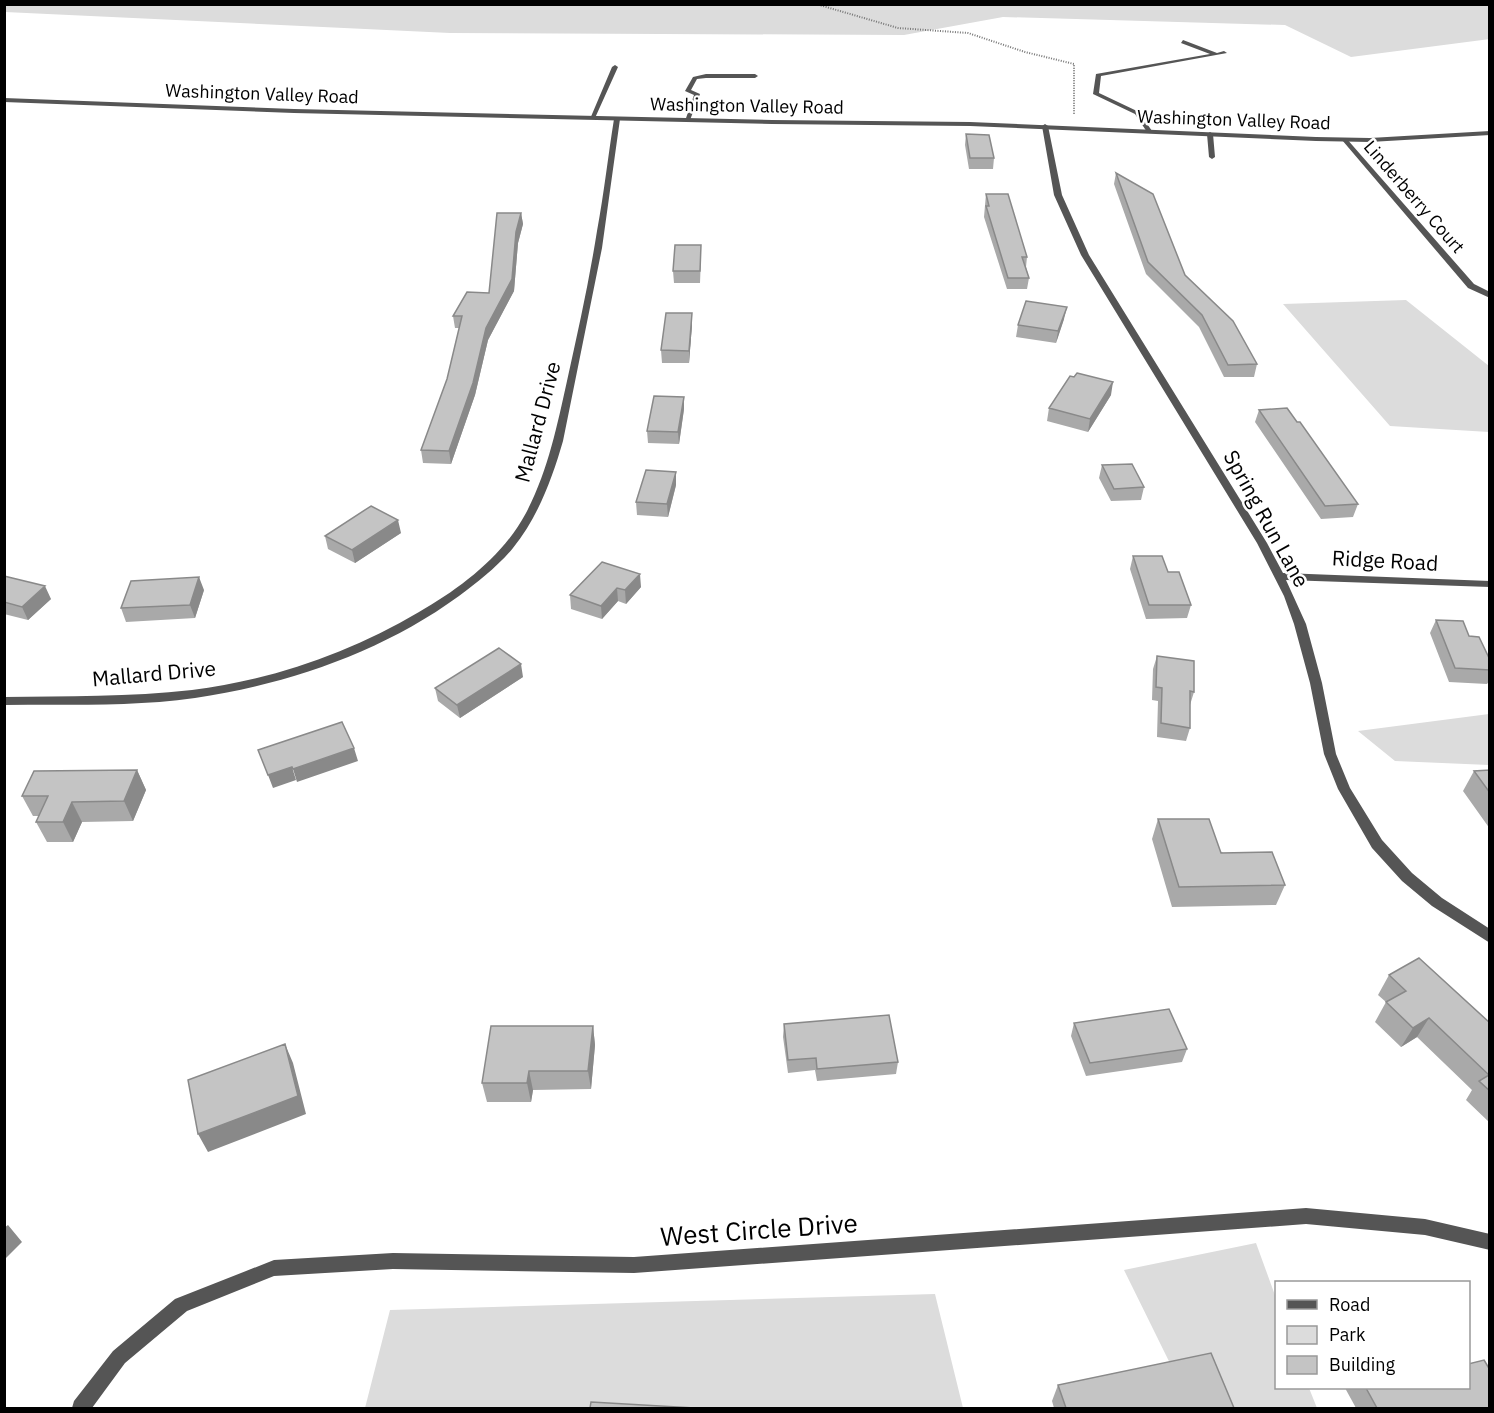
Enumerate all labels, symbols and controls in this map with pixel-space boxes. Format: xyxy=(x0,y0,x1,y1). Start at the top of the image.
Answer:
street label: Washington Valley Road xyxy=(165,79,359,108)
street label: Washington Valley Road xyxy=(650,92,844,119)
street label: Washington Valley Road xyxy=(1137,105,1331,134)
street label: Linderberry Court xyxy=(1359,136,1470,258)
street label: Mallard Drive xyxy=(507,358,567,485)
street label: Spring Run Lane xyxy=(1218,445,1316,592)
street label: Ridge Road xyxy=(1331,543,1439,577)
street label: Mallard Drive xyxy=(91,654,217,692)
street label: West Circle Drive xyxy=(659,1205,859,1253)
legend xyxy=(1275,1281,1470,1389)
text: Road xyxy=(1329,1293,1370,1316)
text: Park xyxy=(1329,1323,1366,1346)
text: Building xyxy=(1329,1353,1396,1376)

